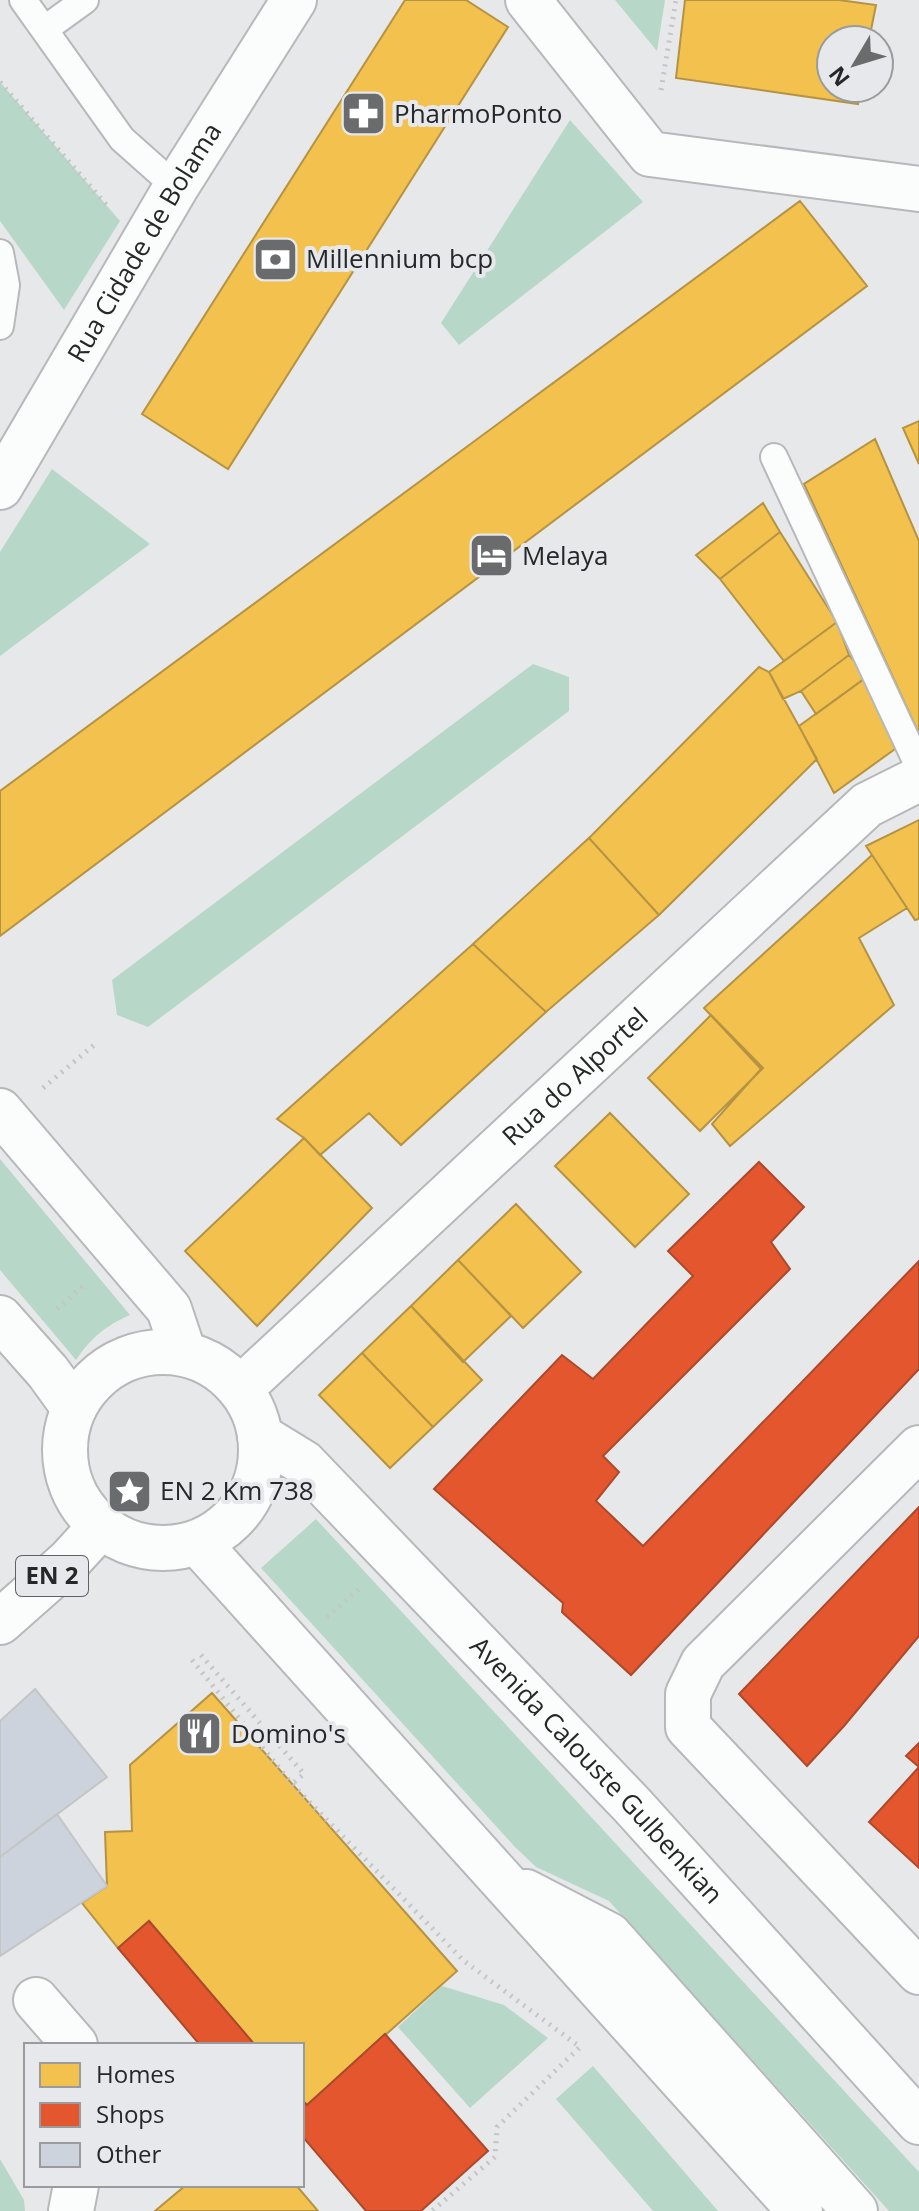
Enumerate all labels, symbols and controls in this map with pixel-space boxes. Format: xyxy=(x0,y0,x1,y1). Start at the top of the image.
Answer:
north arrow xyxy=(815,24,895,104)
text: N xyxy=(821,61,856,93)
pharmacy icon: PharmoPonto xyxy=(339,90,387,138)
place label: PharmoPonto xyxy=(394,95,563,131)
street label: Rua Cidade de Bolama xyxy=(58,115,229,368)
bank icon: Millennium bcp xyxy=(251,235,299,283)
place label: Millennium bcp xyxy=(306,240,493,276)
hotel icon: Melaya xyxy=(467,532,515,580)
place label: Melaya xyxy=(522,537,608,573)
street label: Rua do Alportel xyxy=(494,999,655,1153)
place icon: EN 2 Km 738 xyxy=(105,1467,153,1515)
place label: EN 2 Km 738 xyxy=(160,1472,314,1508)
road number: EN 2 xyxy=(16,1556,88,1596)
street label: Avenida Calouste Gulbenkian xyxy=(463,1628,732,1911)
restaurant icon: Domino's xyxy=(176,1710,224,1758)
place label: Domino's xyxy=(231,1715,346,1751)
legend xyxy=(24,2043,304,2187)
text: Homes xyxy=(96,2057,175,2090)
text: Shops xyxy=(96,2097,164,2130)
text: Other xyxy=(96,2137,161,2170)

